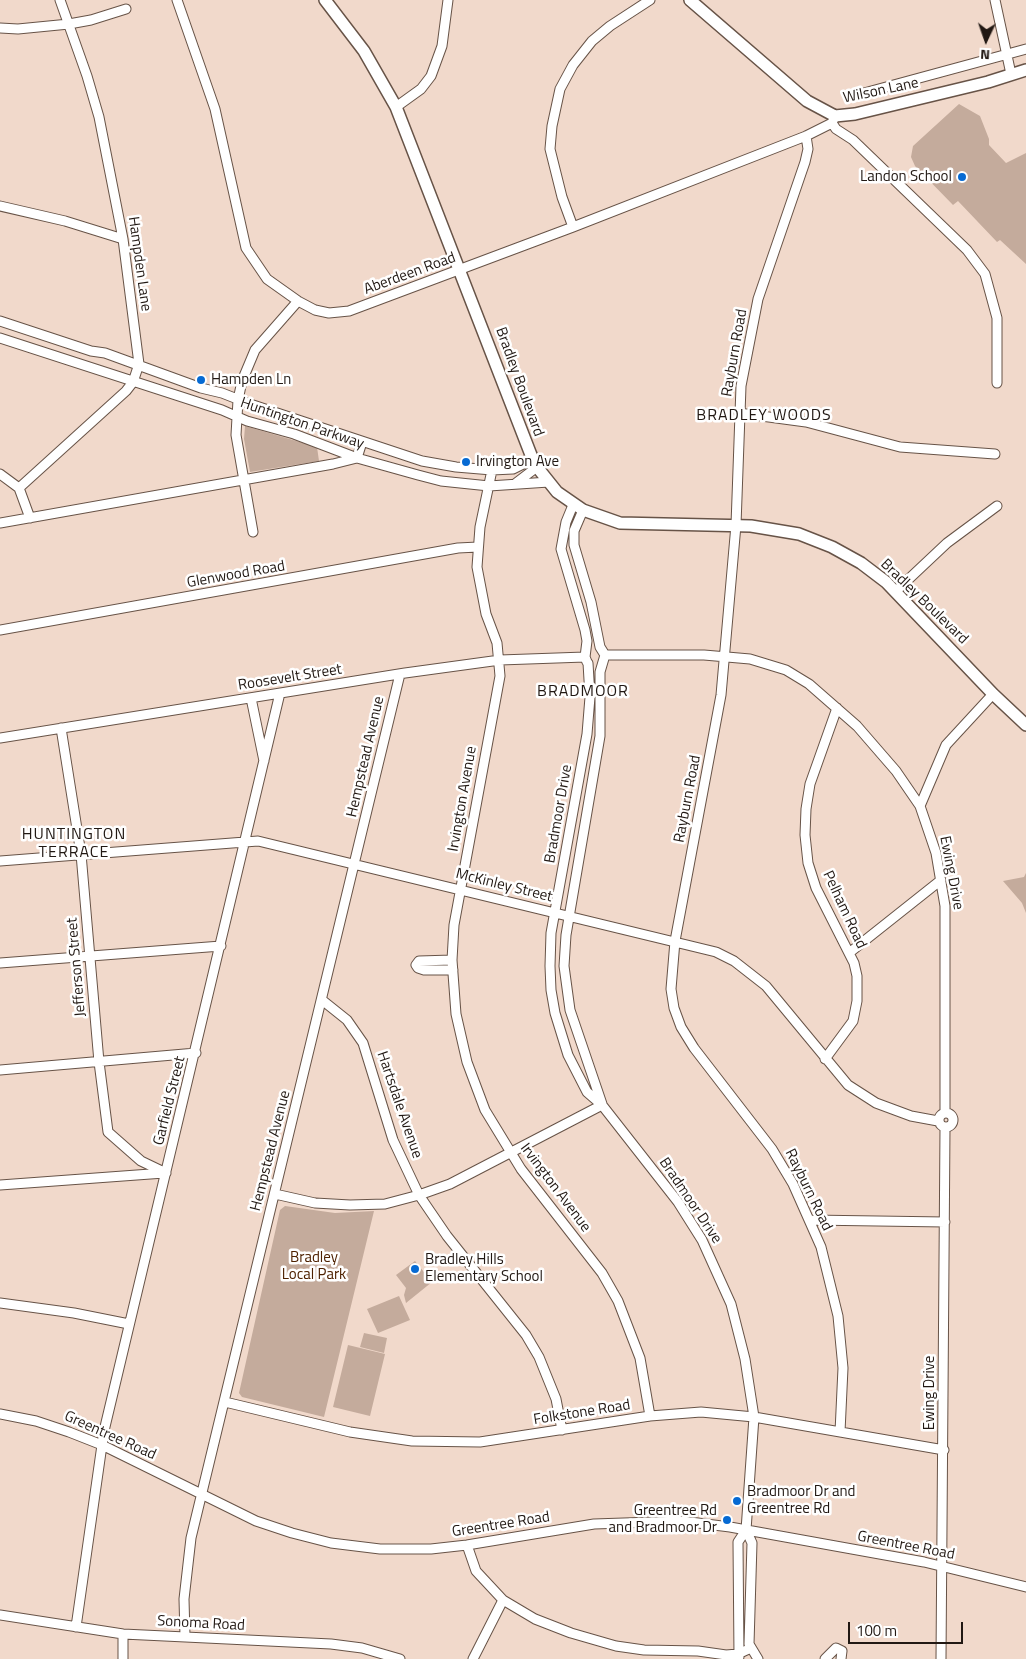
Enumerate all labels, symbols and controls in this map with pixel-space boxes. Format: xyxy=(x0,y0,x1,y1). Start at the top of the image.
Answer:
north arrow xyxy=(961,15,1011,65)
text: N xyxy=(980,45,991,66)
street label: Wilson Lane xyxy=(842,74,920,108)
place label: Landon School xyxy=(860,168,952,186)
marker: Landon School xyxy=(956,171,968,183)
street label: Hampden Lane xyxy=(123,216,155,312)
street label: Aberdeen Road xyxy=(362,249,458,299)
street label: Rayburn Road xyxy=(718,308,752,398)
street label: Bradley Boulevard xyxy=(491,325,547,439)
place label: Hampden Ln xyxy=(211,371,291,389)
marker: Hampden Ln xyxy=(195,374,207,386)
street label: Huntington Parkway xyxy=(238,394,366,454)
district label: BRADLEY WOODS xyxy=(695,406,833,426)
place label: Irvington Ave xyxy=(476,453,559,471)
marker: Irvington Ave xyxy=(460,456,472,468)
street label: Bradley Boulevard xyxy=(876,556,972,648)
street label: Glenwood Road xyxy=(186,558,286,592)
street label: Roosevelt Street xyxy=(237,661,343,695)
district label: BRADMOOR xyxy=(536,682,630,702)
street label: Hempstead Avenue xyxy=(343,695,389,819)
street label: Irvington Avenue xyxy=(445,745,481,853)
street label: Rayburn Road xyxy=(671,754,705,844)
street label: Bradmoor Drive xyxy=(541,763,577,865)
district label: HUNTINGTON TERRACE xyxy=(21,825,127,863)
street label: Ewing Drive xyxy=(935,835,967,911)
street label: McKinley Street xyxy=(454,865,554,907)
street label: Pelham Road xyxy=(818,868,870,952)
street label: Jefferson Street xyxy=(64,917,90,1017)
street label: Hartsdale Avenue xyxy=(372,1049,426,1161)
street label: Garfield Street xyxy=(150,1055,190,1147)
street label: Hempstead Avenue xyxy=(247,1089,295,1213)
street label: Irvington Avenue xyxy=(516,1140,594,1236)
street label: Rayburn Road xyxy=(780,1146,836,1234)
street label: Bradmoor Drive xyxy=(655,1155,725,1247)
park label: Bradley Local Park xyxy=(282,1249,346,1284)
place label: Bradley Hills Elementary School xyxy=(425,1251,543,1286)
marker: Bradley Hills Elementary School xyxy=(409,1263,421,1275)
street label: Ewing Drive xyxy=(921,1356,939,1430)
street label: Folkstone Road xyxy=(532,1396,632,1430)
street label: Greentree Road xyxy=(61,1408,159,1464)
place label: Bradmoor Dr and Greentree Rd xyxy=(747,1483,855,1518)
marker: Bradmoor Dr and Greentree Rd xyxy=(731,1495,743,1507)
place label: Greentree Rd and Bradmoor Dr xyxy=(609,1502,717,1537)
street label: Greentree Road xyxy=(451,1508,551,1542)
marker: Greentree Rd and Bradmoor Dr xyxy=(721,1514,733,1526)
street label: Greentree Road xyxy=(856,1528,956,1564)
scale bar xyxy=(851,1612,966,1644)
street label: Sonoma Road xyxy=(157,1613,245,1635)
text: 100 m xyxy=(856,1619,897,1642)

